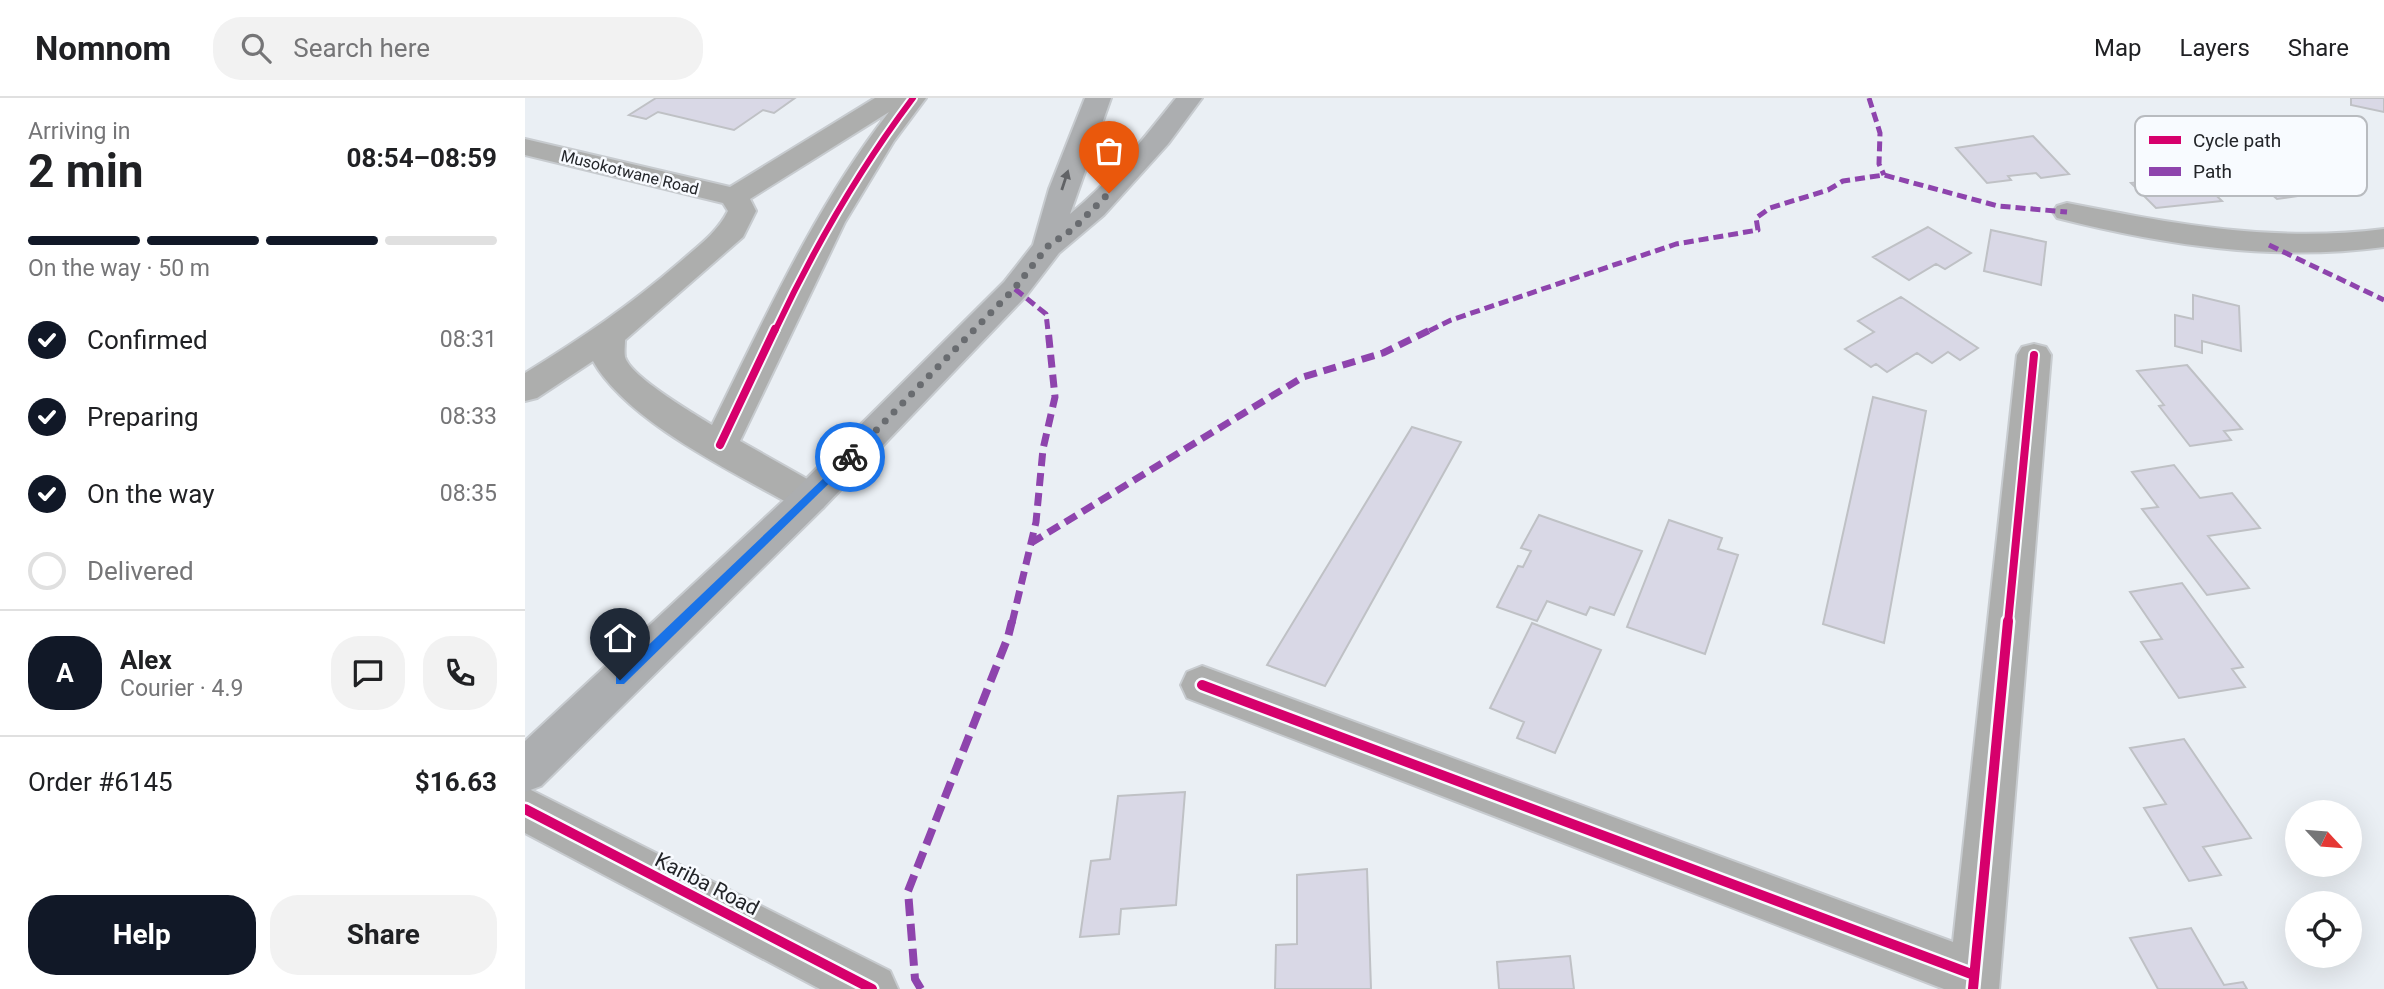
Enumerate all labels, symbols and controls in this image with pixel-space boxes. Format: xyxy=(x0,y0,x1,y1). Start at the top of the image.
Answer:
search box xyxy=(213,17,703,80)
text: Nomnom xyxy=(35,29,171,68)
icon: search xyxy=(237,29,275,67)
text: Search here xyxy=(293,33,430,63)
text: Map xyxy=(2094,34,2142,62)
text: Layers xyxy=(2180,34,2250,62)
text: Share xyxy=(2288,34,2349,62)
legend xyxy=(2135,116,2367,196)
text: Arriving in xyxy=(28,118,131,145)
pin xyxy=(1079,121,1139,193)
text: Cycle path xyxy=(2193,129,2281,152)
icon: bag xyxy=(1090,132,1128,170)
text: 08:54–08:59 xyxy=(347,143,497,173)
text: 2 min xyxy=(28,144,144,198)
street label: Musokotwane Road xyxy=(559,146,701,199)
text: Path xyxy=(2193,160,2232,183)
one-way arrow xyxy=(1060,170,1071,191)
text: On the way · 50 m xyxy=(28,255,210,282)
icon: check xyxy=(28,321,66,359)
text: Confirmed xyxy=(87,325,208,355)
text: 08:31 xyxy=(440,326,497,353)
icon: check xyxy=(28,398,66,436)
text: Preparing xyxy=(87,402,199,432)
text: 08:33 xyxy=(440,403,497,430)
courier xyxy=(815,422,885,492)
icon: bike xyxy=(831,438,869,476)
icon: check xyxy=(28,475,66,513)
text: On the way xyxy=(87,479,215,509)
text: 08:35 xyxy=(440,480,497,507)
text: Delivered xyxy=(87,556,194,586)
pin xyxy=(590,608,650,680)
icon: home xyxy=(601,619,639,657)
button: chat xyxy=(331,636,405,710)
button: phone xyxy=(423,636,497,710)
text: Alex xyxy=(120,645,172,675)
text: A xyxy=(56,658,74,688)
text: Courier · 4.9 xyxy=(120,675,243,702)
text: Order #6145 xyxy=(28,767,173,797)
text: $16.63 xyxy=(415,767,497,797)
north arrow xyxy=(2285,800,2363,877)
map controls xyxy=(2285,800,2362,968)
street label: Kariba Road xyxy=(651,848,763,920)
button: locate xyxy=(2285,891,2362,968)
button: Help xyxy=(28,895,256,975)
button: Share xyxy=(270,895,497,975)

